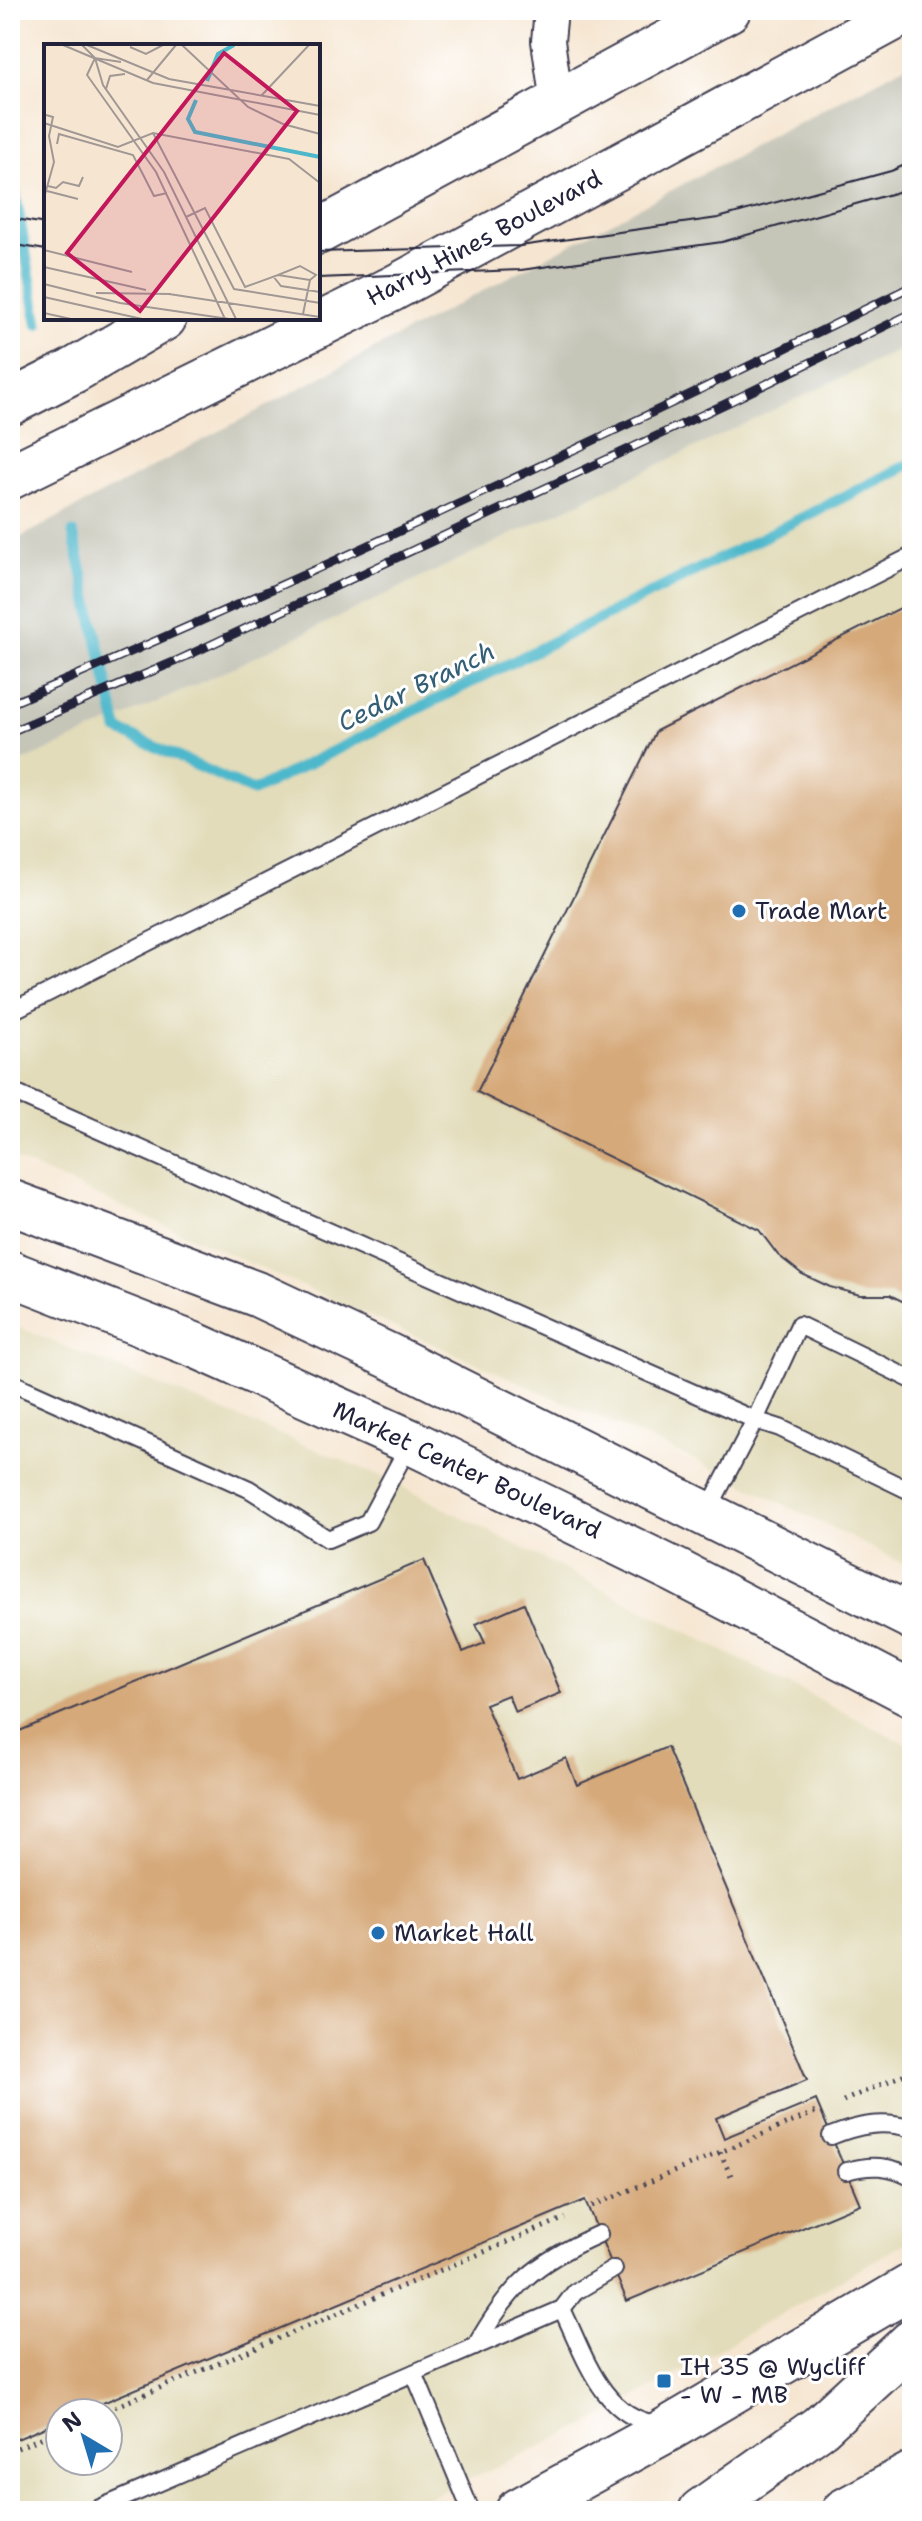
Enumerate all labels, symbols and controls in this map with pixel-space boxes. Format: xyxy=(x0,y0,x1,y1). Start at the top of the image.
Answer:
inset map xyxy=(44,44,320,320)
street label: Harry Hines Boulevard xyxy=(361,162,607,314)
water label: Cedar Branch xyxy=(332,633,500,739)
place label: Trade Mart xyxy=(755,895,888,927)
marker: Trade Mart xyxy=(730,902,748,920)
street label: Market Center Boulevard xyxy=(328,1394,606,1546)
place label: Market Hall xyxy=(394,1917,534,1949)
marker: Market Hall xyxy=(369,1924,387,1942)
place label: IH 35 @ Wycliff - W - MB xyxy=(680,2351,867,2411)
marker: IH 35 @ Wycliff - W - MB xyxy=(655,2372,673,2390)
north arrow xyxy=(44,2397,124,2477)
text: N xyxy=(56,2405,88,2438)

